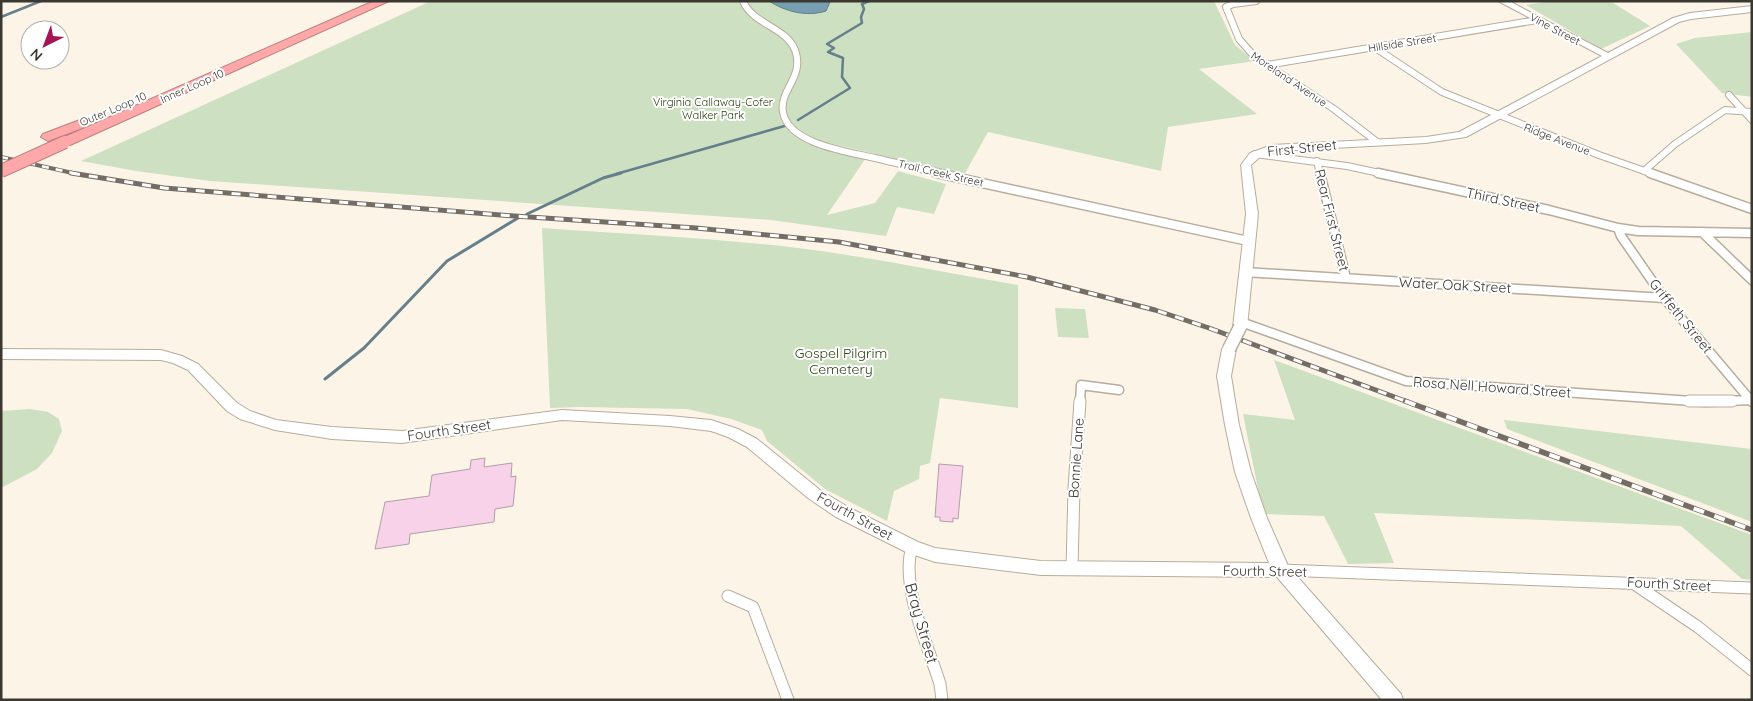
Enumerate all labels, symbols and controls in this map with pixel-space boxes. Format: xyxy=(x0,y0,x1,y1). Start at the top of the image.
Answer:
street label: Vine Street xyxy=(1527,10,1583,48)
north arrow xyxy=(20,20,70,70)
street label: Hillside Street xyxy=(1367,31,1437,55)
text: N xyxy=(26,45,46,65)
street label: Moreland Avenue xyxy=(1248,48,1330,110)
street label: Inner Loop 10 xyxy=(158,66,226,106)
street label: Outer Loop 10 xyxy=(77,89,149,129)
park label: Virginia Callaway-Cofer Walker Park xyxy=(653,95,774,122)
street label: Ridge Avenue xyxy=(1522,120,1592,158)
street label: First Street xyxy=(1266,135,1338,161)
street label: Trail Creek Street xyxy=(897,156,985,190)
street label: Rear First Street xyxy=(1311,167,1353,273)
street label: Third Street xyxy=(1464,183,1542,217)
street label: Water Oak Street xyxy=(1398,273,1512,297)
street label: Griffeth Street xyxy=(1645,275,1717,357)
park label: Gospel Pilgrim Cemetery xyxy=(795,344,887,378)
street label: Rosa Nell Howard Street xyxy=(1412,372,1572,402)
street label: Fourth Street xyxy=(406,415,492,445)
street label: Bonnie Lane xyxy=(1064,417,1088,499)
street label: Fourth Street xyxy=(814,488,896,544)
street label: Fourth Street xyxy=(1223,561,1308,581)
street label: Fourth Street xyxy=(1626,573,1712,595)
street label: Bray Street xyxy=(901,580,943,666)

